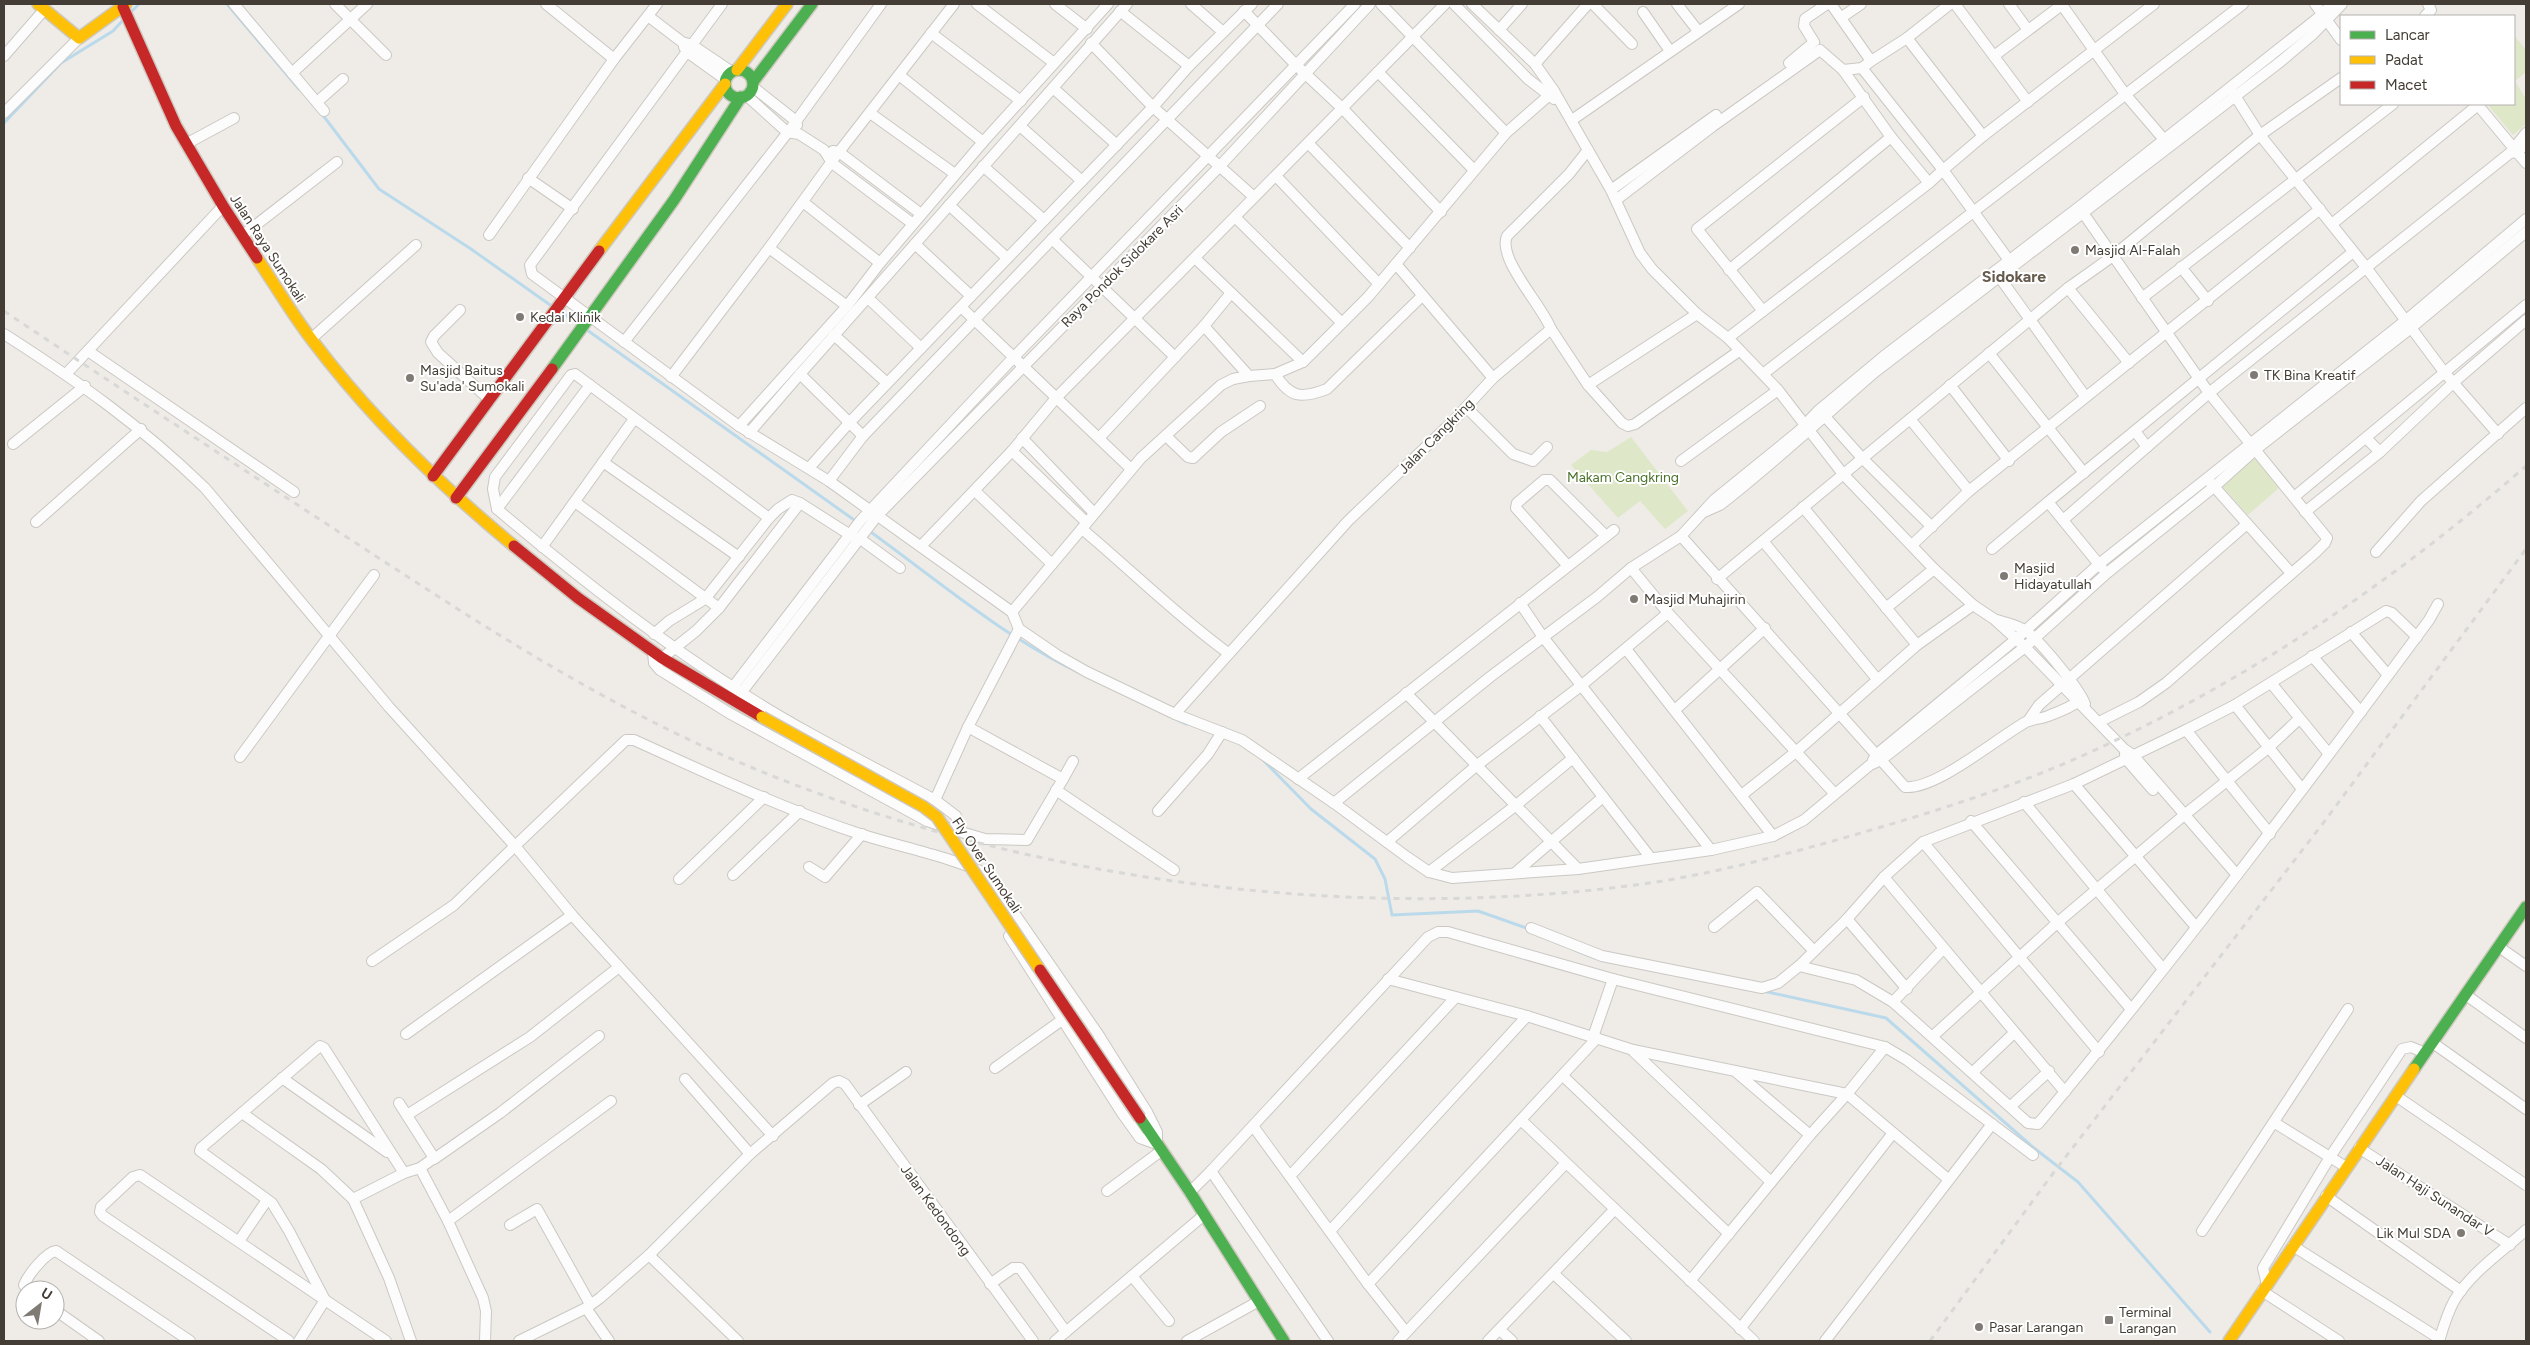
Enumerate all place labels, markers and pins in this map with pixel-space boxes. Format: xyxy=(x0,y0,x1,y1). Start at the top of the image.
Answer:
place label: Masjid Al-Falah xyxy=(2085,242,2180,259)
marker: Masjid Al-Falah xyxy=(2069,244,2081,256)
place label: Kedai Klinik xyxy=(530,309,601,326)
marker: Kedai Klinik xyxy=(514,311,526,323)
place label: Masjid Baitus Su'ada' Sumokali xyxy=(420,362,525,395)
place label: TK Bina Kreatif xyxy=(2264,367,2357,384)
marker: TK Bina Kreatif xyxy=(2248,369,2260,381)
marker: Masjid Baitus Su'ada' Sumokali xyxy=(404,372,416,384)
place label: Masjid Hidayatullah xyxy=(2014,560,2092,593)
marker: Masjid Hidayatullah xyxy=(1998,570,2010,582)
place label: Masjid Muhajirin xyxy=(1644,591,1746,608)
marker: Masjid Muhajirin xyxy=(1628,593,1640,605)
place label: Lik Mul SDA xyxy=(2376,1225,2452,1242)
marker: Lik Mul SDA xyxy=(2455,1227,2467,1239)
place label: Terminal Larangan xyxy=(2119,1304,2176,1337)
marker: Terminal Larangan xyxy=(2103,1314,2115,1326)
place label: Pasar Larangan xyxy=(1989,1319,2083,1336)
marker: Pasar Larangan xyxy=(1973,1321,1985,1333)

